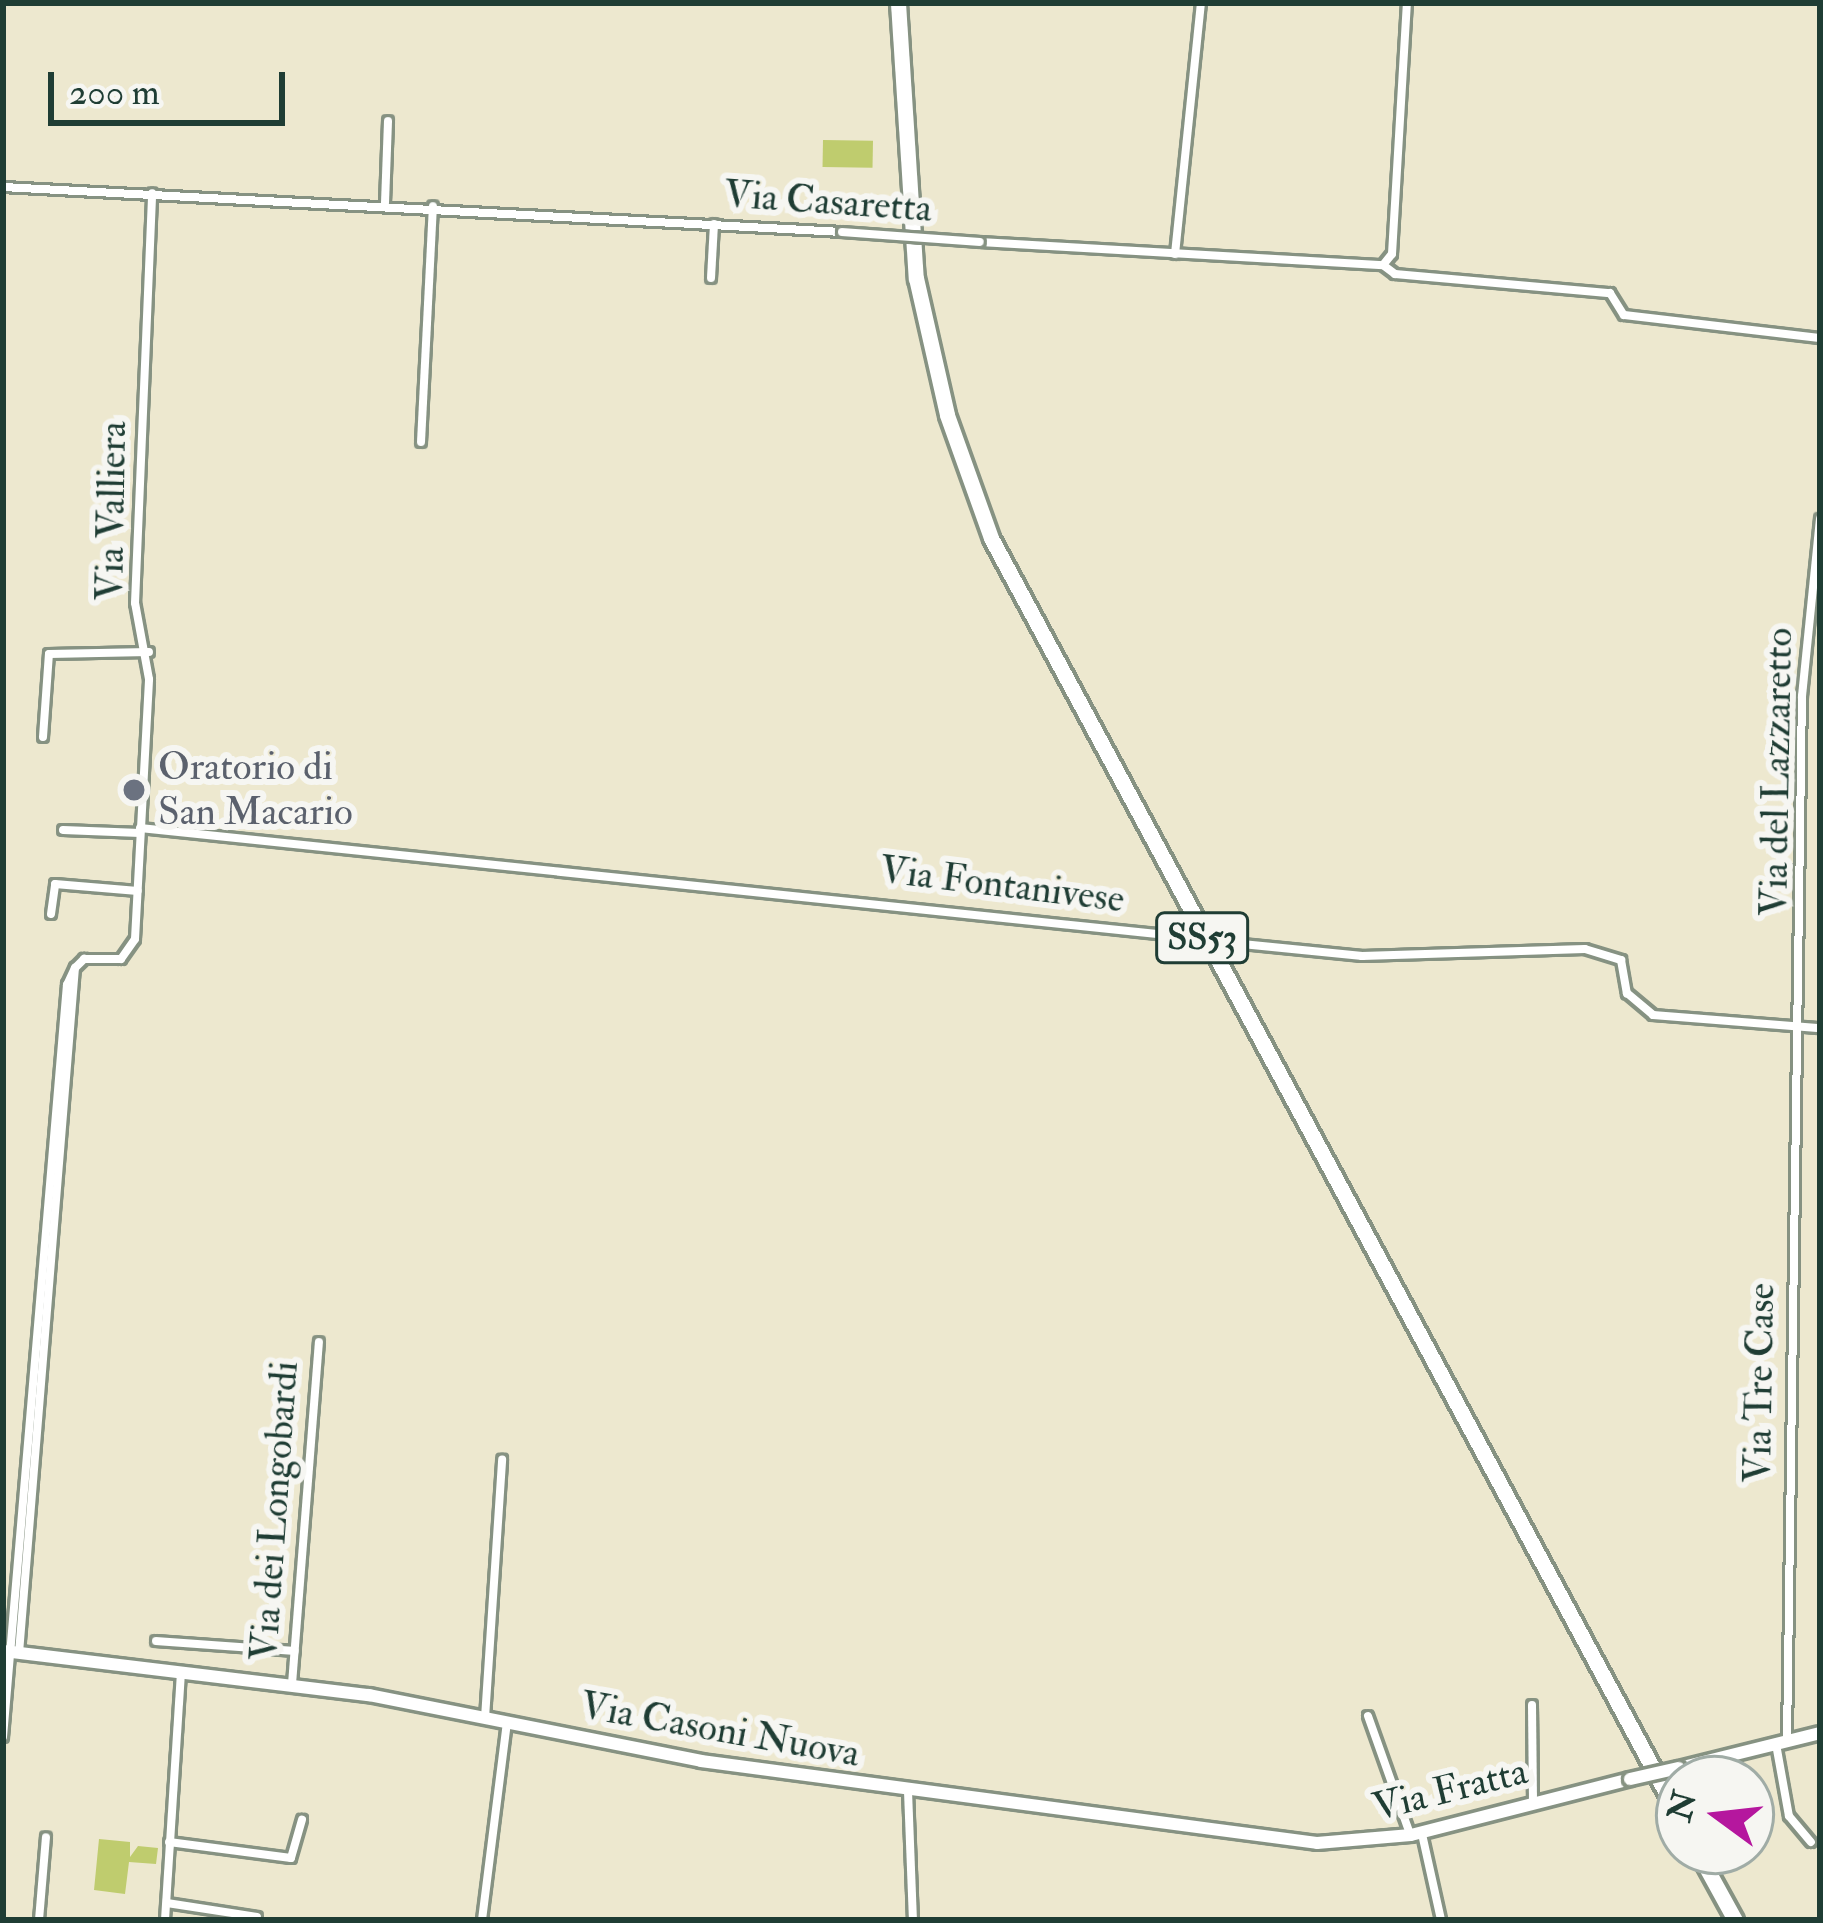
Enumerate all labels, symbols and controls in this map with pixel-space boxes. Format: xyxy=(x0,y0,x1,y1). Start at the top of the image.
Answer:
scale bar xyxy=(54,48,291,122)
text: 200 m xyxy=(69,70,160,115)
street label: Via Casaretta xyxy=(723,171,933,233)
street label: Via Valliera xyxy=(87,421,137,601)
street label: Via del Lazzaretto xyxy=(1751,627,1803,917)
place label: Oratorio di San Macario xyxy=(158,745,353,836)
marker: Oratorio di San Macario xyxy=(121,777,147,803)
street label: Via Fontanivese xyxy=(877,847,1127,923)
road number: SS53 xyxy=(1154,908,1250,968)
street label: Via Tre Case xyxy=(1735,1283,1785,1483)
street label: Via dei Longobardi xyxy=(241,1359,309,1663)
street label: Via Casoni Nuova xyxy=(577,1682,863,1778)
street label: Via Fratta xyxy=(1368,1748,1532,1832)
north arrow xyxy=(1655,1755,1775,1875)
text: N xyxy=(1659,1787,1706,1826)

